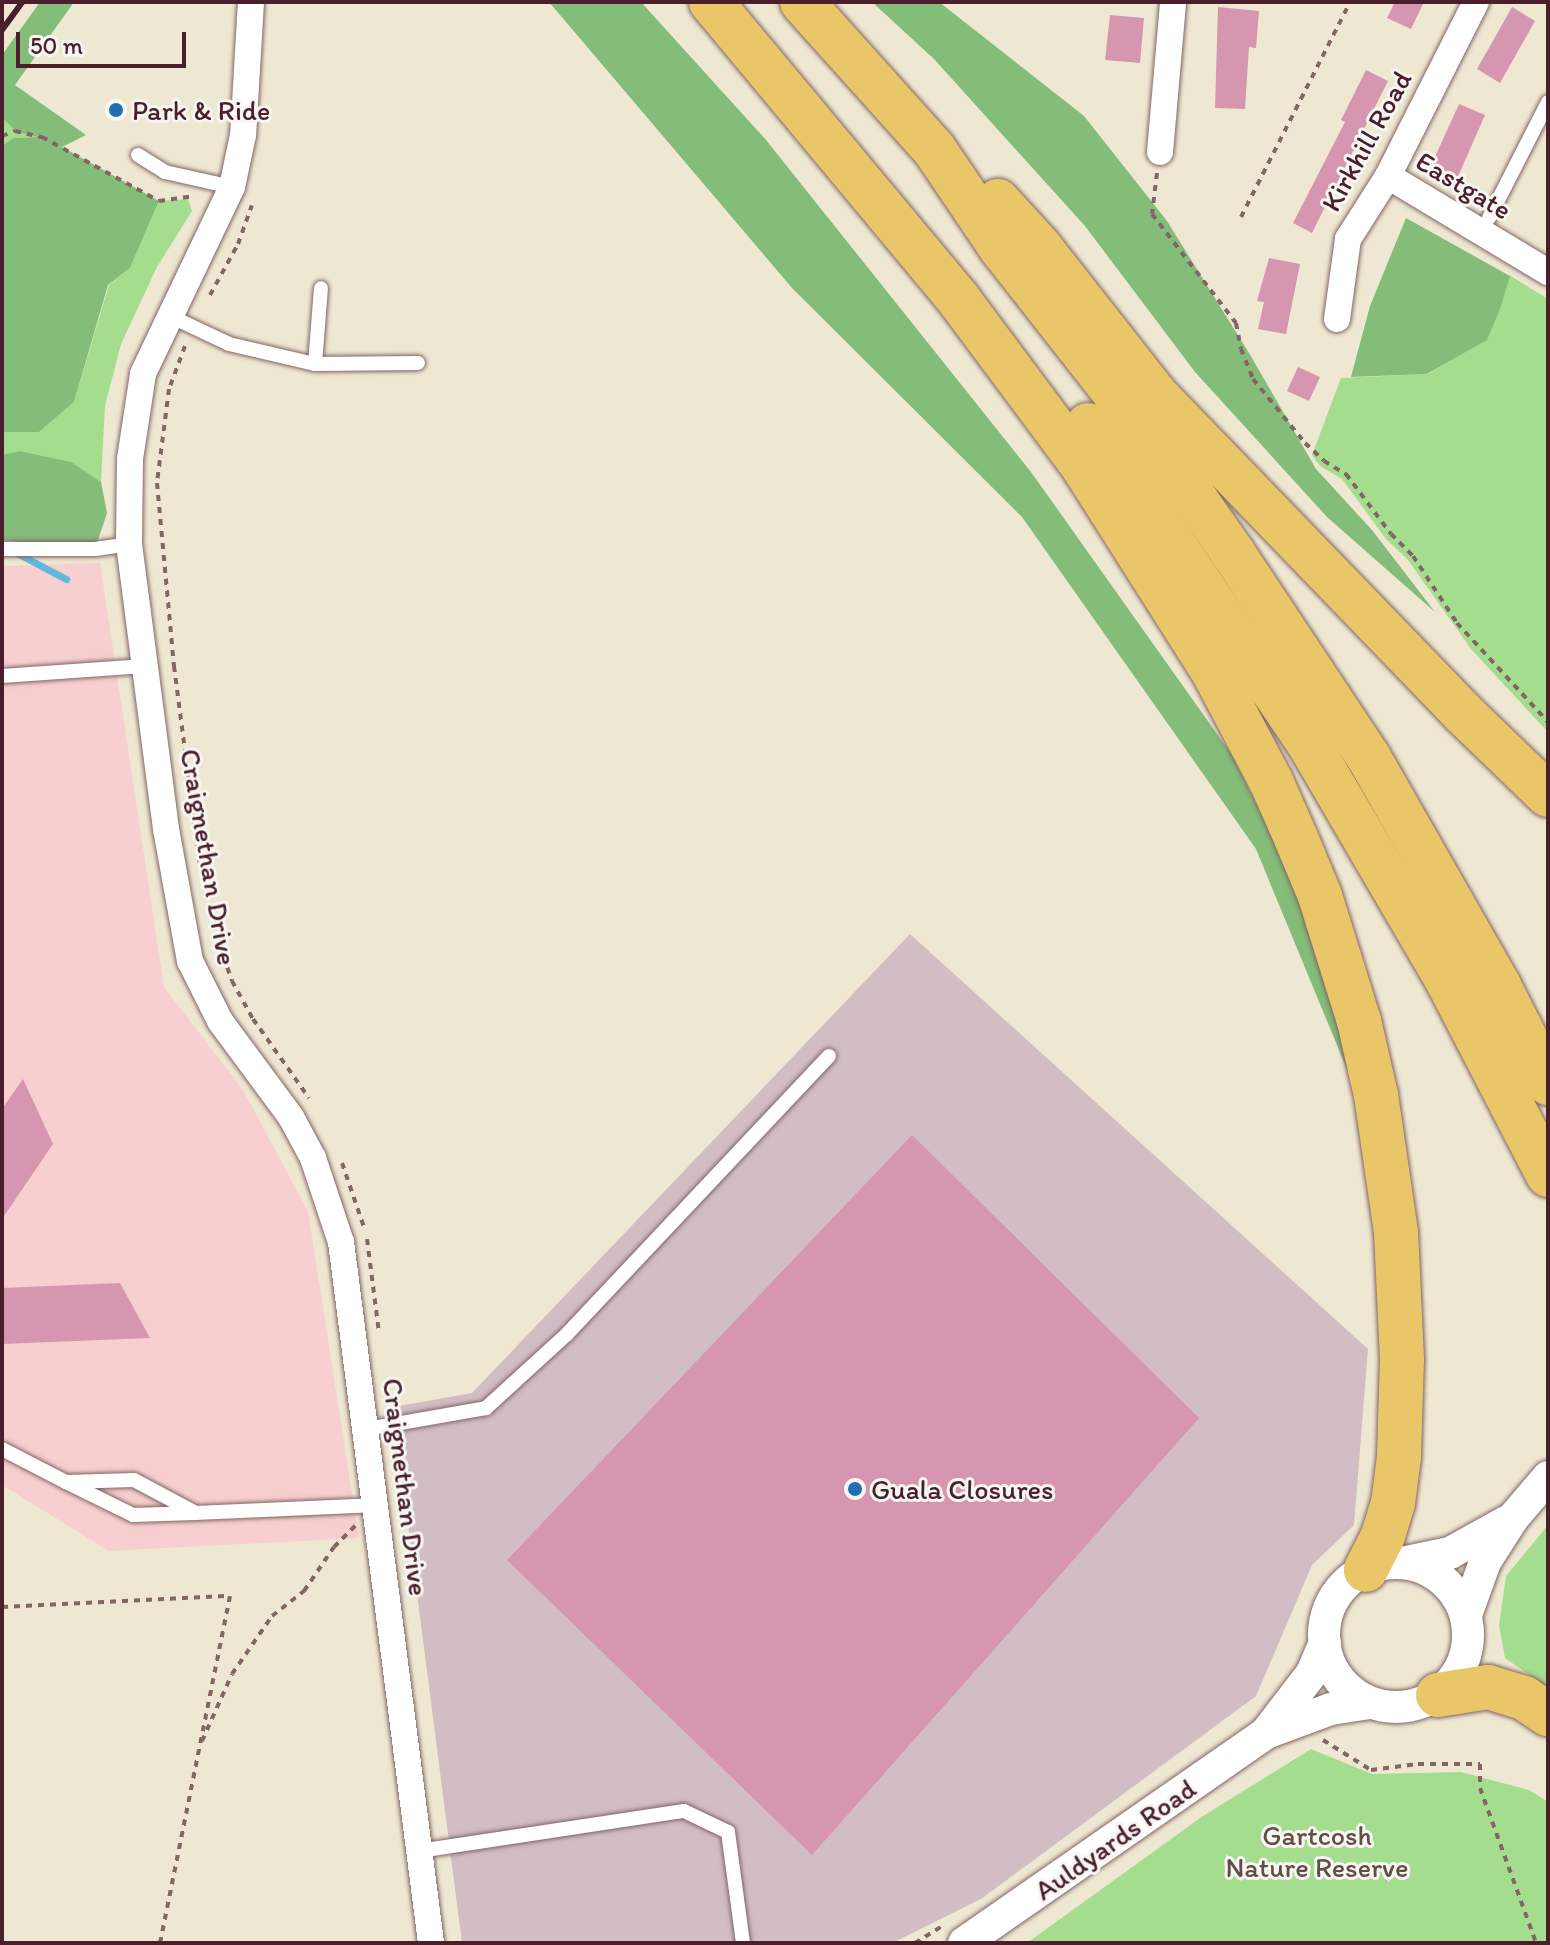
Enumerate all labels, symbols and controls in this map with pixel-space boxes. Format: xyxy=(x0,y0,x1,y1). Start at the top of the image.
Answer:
scale bar xyxy=(20,16,190,66)
text: 50 m xyxy=(30,31,83,60)
street label: Kirkhill Road xyxy=(1314,65,1418,217)
place label: Park & Ride xyxy=(132,93,271,127)
marker: Park & Ride xyxy=(107,101,125,119)
street label: Eastgate xyxy=(1410,144,1518,226)
street label: Craignethan Drive xyxy=(173,746,245,968)
street label: Craignethan Drive xyxy=(376,1376,436,1598)
place label: Guala Closures xyxy=(871,1472,1053,1506)
marker: Guala Closures xyxy=(846,1480,864,1498)
street label: Auldyards Road xyxy=(1028,1771,1202,1907)
park label: Gartcosh Nature Reserve xyxy=(1226,1818,1408,1884)

